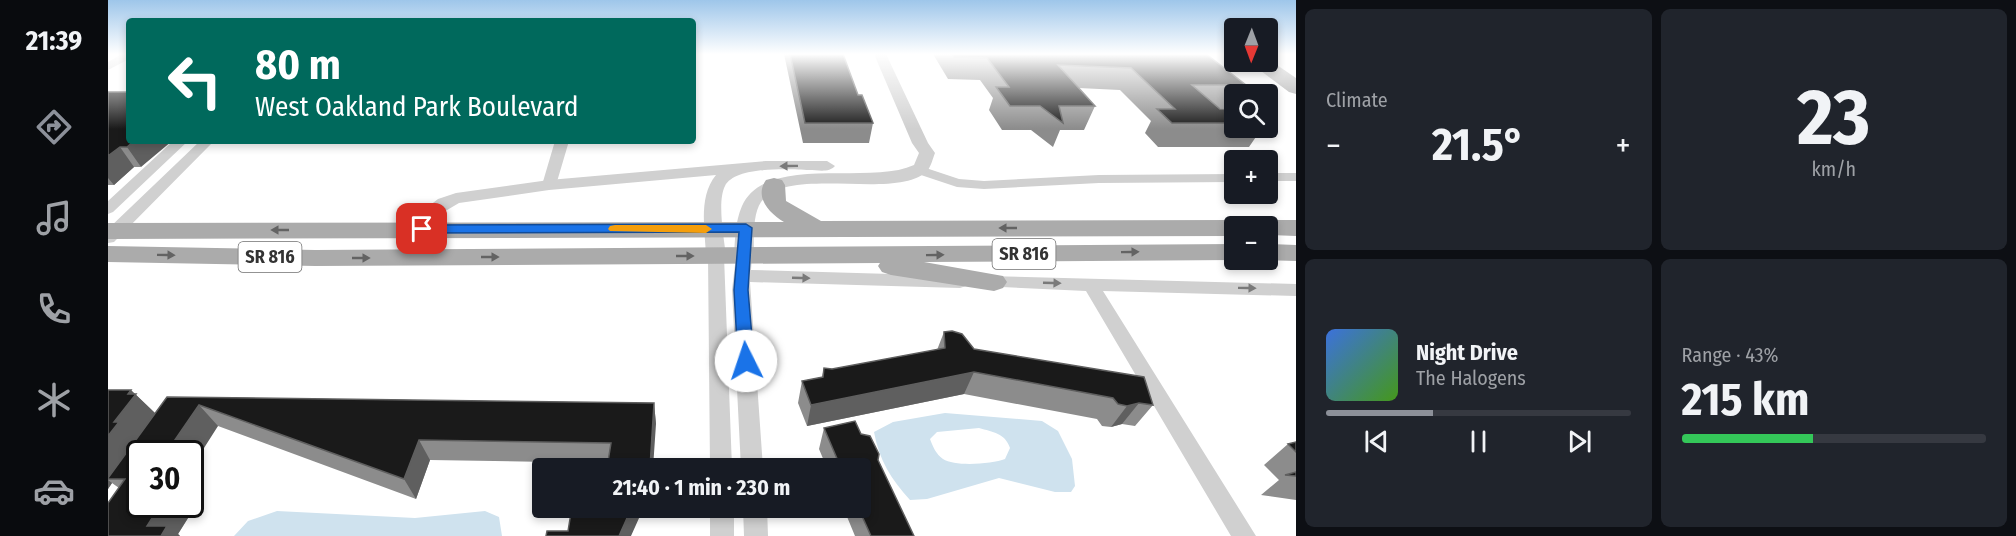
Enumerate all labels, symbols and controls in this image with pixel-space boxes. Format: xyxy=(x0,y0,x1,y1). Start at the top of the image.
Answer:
north arrow xyxy=(1224,18,1278,72)
map controls xyxy=(1224,18,1278,270)
text: 21:39 xyxy=(26,25,82,57)
text: 80 m xyxy=(255,40,341,90)
icon: left xyxy=(156,42,234,120)
text: 23 xyxy=(1797,71,1870,165)
button: search xyxy=(1224,84,1278,138)
text: Climate xyxy=(1326,88,1388,112)
text: West Oakland Park Boulevard xyxy=(255,91,578,123)
icon: directions xyxy=(33,106,75,148)
text: 21.5° xyxy=(1432,118,1524,172)
text: − xyxy=(1326,126,1341,166)
text: + xyxy=(1615,126,1631,166)
button: + xyxy=(1224,150,1278,204)
text: km/h xyxy=(1811,157,1856,181)
one-way arrow xyxy=(779,161,798,170)
icon: music xyxy=(33,197,75,239)
pin xyxy=(396,203,447,254)
icon: arrive xyxy=(405,212,438,245)
button: − xyxy=(1224,216,1278,270)
one-way arrow xyxy=(999,223,1018,233)
one-way arrow xyxy=(270,225,289,235)
road number: SR 816 xyxy=(992,239,1056,269)
road number: SR 816 xyxy=(238,242,302,272)
one-way arrow xyxy=(1120,247,1139,257)
one-way arrow xyxy=(926,250,945,260)
one-way arrow xyxy=(157,251,176,260)
one-way arrow xyxy=(676,251,695,261)
one-way arrow xyxy=(481,252,500,262)
one-way arrow xyxy=(352,253,371,263)
one-way arrow xyxy=(791,274,810,283)
one-way arrow xyxy=(1043,279,1062,288)
one-way arrow xyxy=(1238,284,1257,293)
icon: phone xyxy=(33,288,75,330)
position arrow xyxy=(714,329,778,393)
text: Night Drive xyxy=(1416,339,1518,366)
text: Range · 43% xyxy=(1682,343,1779,367)
text: The Halogens xyxy=(1416,366,1526,390)
text: 215 km xyxy=(1682,373,1809,427)
icon: climate xyxy=(33,379,75,421)
icon: previous xyxy=(1360,425,1393,458)
icon: pause xyxy=(1462,425,1495,458)
icon: next xyxy=(1563,425,1596,458)
speed limit sign: 30 xyxy=(126,440,204,518)
icon: car xyxy=(33,470,75,512)
text: 21:40 · 1 min · 230 m xyxy=(613,474,790,501)

